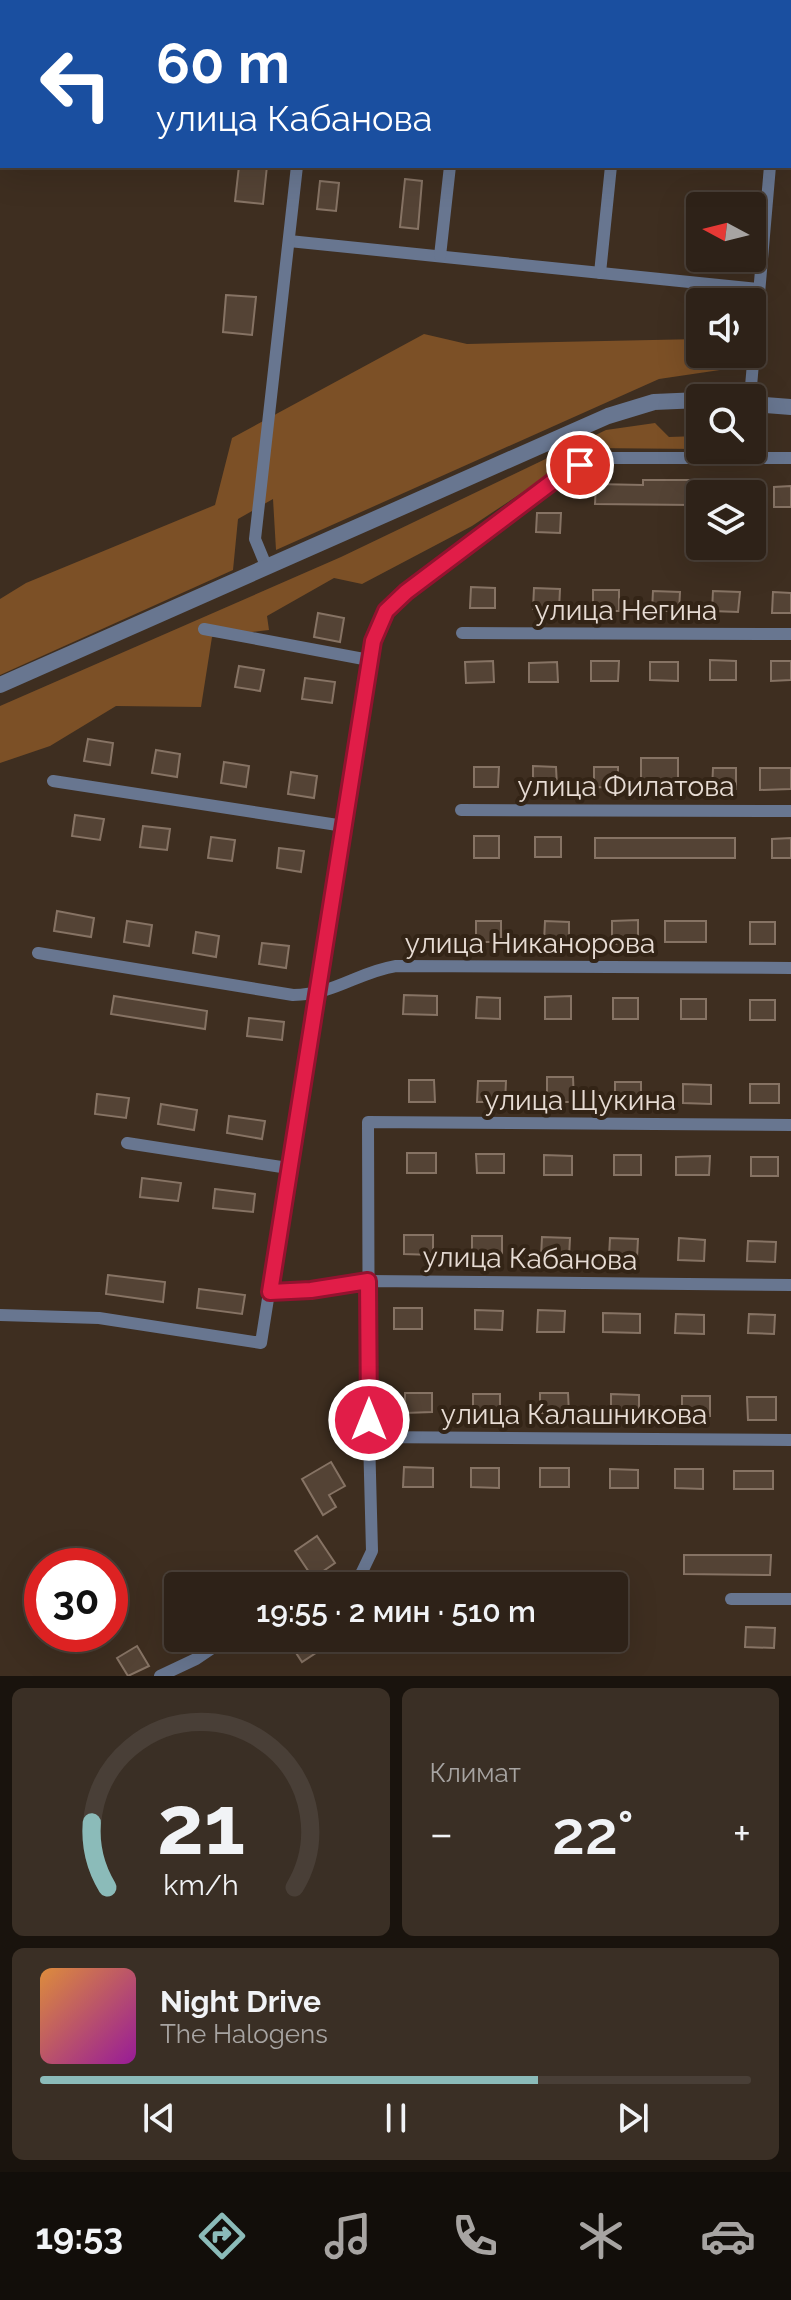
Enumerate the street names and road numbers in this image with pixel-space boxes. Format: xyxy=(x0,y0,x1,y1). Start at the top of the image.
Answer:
street label: улица Негина xyxy=(535,594,717,627)
street label: улица Филатова xyxy=(518,770,734,803)
street label: улица Никанорова xyxy=(405,927,655,960)
street label: улица Щукина xyxy=(484,1084,676,1117)
street label: улица Кабанова xyxy=(422,1240,638,1277)
street label: улица Калашникова xyxy=(441,1398,707,1431)

